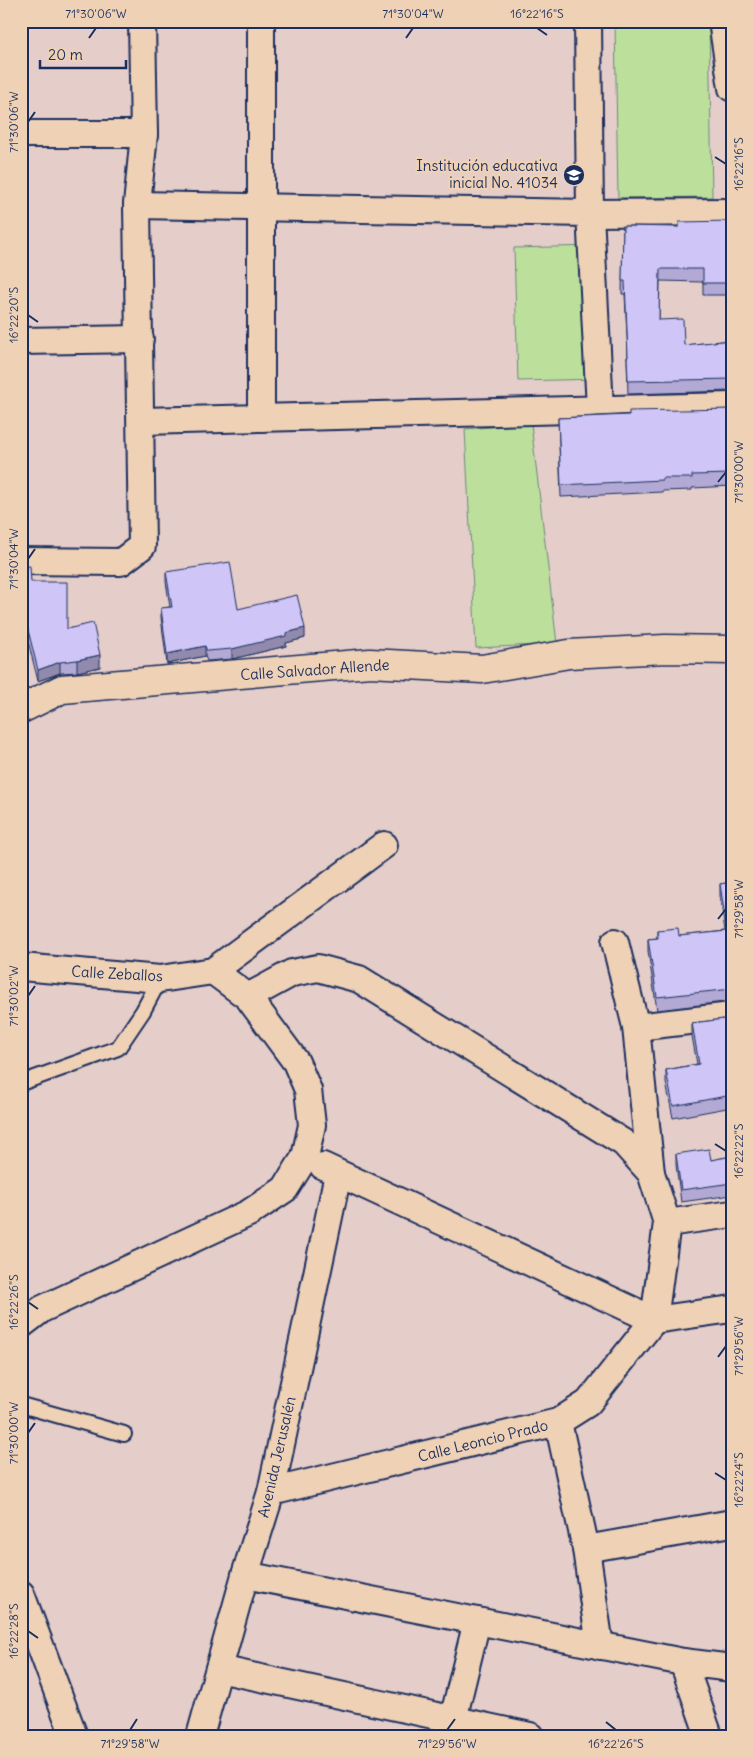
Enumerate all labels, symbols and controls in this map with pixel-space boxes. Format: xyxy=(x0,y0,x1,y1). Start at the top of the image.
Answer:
text: 71°30'06"W xyxy=(65,6,127,21)
text: 71°30'04"W xyxy=(382,6,444,21)
text: 16°22'16"S xyxy=(510,6,564,21)
scale bar xyxy=(40,38,126,70)
text: 20 m xyxy=(48,45,83,64)
text: 71°30'06"W xyxy=(6,91,21,153)
text: 16°22'16"S xyxy=(731,137,746,191)
place label: Institución educativa inicial No. 41034 xyxy=(416,156,558,192)
school or university icon: Institución educativa inicial No. 41034 xyxy=(562,163,586,187)
text: 16°22'20"S xyxy=(6,286,21,343)
text: 71°30'00"W xyxy=(731,441,746,503)
text: 71°30'04"W xyxy=(6,528,21,590)
street label: Calle Salvador Allende xyxy=(240,655,390,684)
text: 71°29'58"W xyxy=(731,879,746,939)
street label: Calle Zeballos xyxy=(71,962,163,985)
text: 71°30'02"W xyxy=(6,965,21,1027)
text: 16°22'22"S xyxy=(731,1123,746,1179)
text: 16°22'26"S xyxy=(6,1274,21,1330)
text: 71°29'56"W xyxy=(731,1316,746,1376)
street label: Avenida Jerusalén xyxy=(253,1394,300,1519)
text: 71°30'00"W xyxy=(6,1402,21,1464)
street label: Calle Leoncio Prado xyxy=(416,1415,550,1466)
text: 16°22'24"S xyxy=(731,1452,746,1508)
text: 16°22'28"S xyxy=(6,1603,21,1659)
text: 71°29'58"W xyxy=(100,1736,160,1751)
text: 71°29'56"W xyxy=(417,1736,477,1751)
text: 16°22'26"S xyxy=(588,1736,644,1751)

